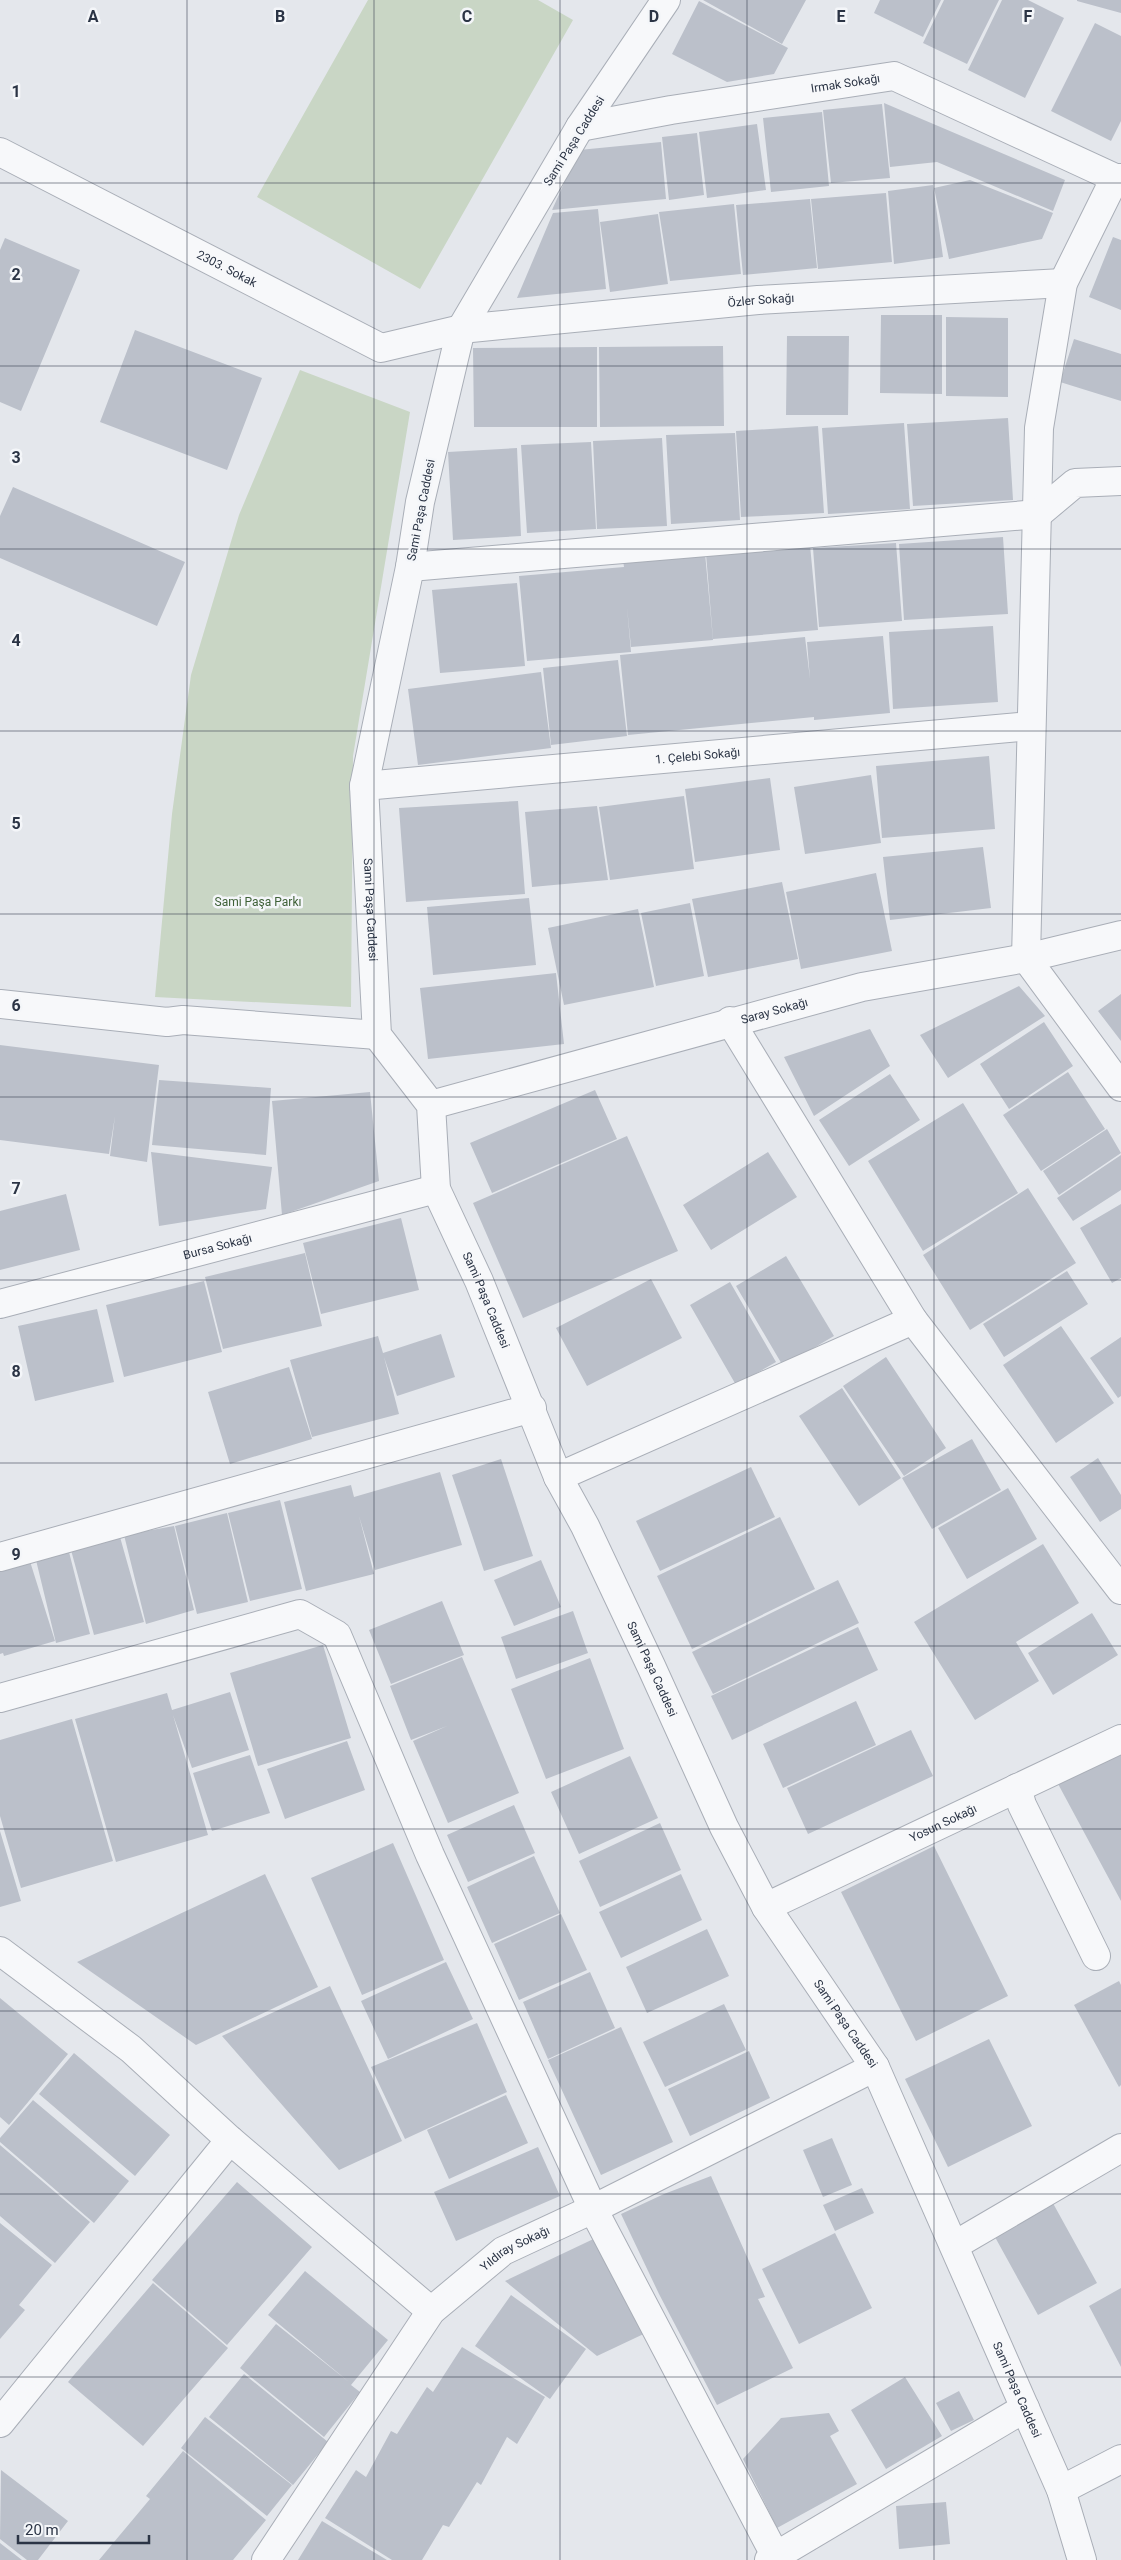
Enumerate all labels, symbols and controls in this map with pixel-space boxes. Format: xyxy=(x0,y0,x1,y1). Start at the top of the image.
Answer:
text: A xyxy=(88,7,99,26)
text: B xyxy=(275,7,285,26)
text: C xyxy=(462,7,472,26)
text: D xyxy=(649,7,659,26)
text: E xyxy=(837,7,846,26)
text: F xyxy=(1024,7,1033,26)
street label: Irmak Sokağı xyxy=(810,71,881,96)
text: 1 xyxy=(11,82,21,101)
street label: Sami Paşa Caddesi xyxy=(541,93,607,188)
street label: 2303. Sokak xyxy=(194,247,260,290)
text: 2 xyxy=(11,265,21,284)
street label: Özler Sokağı xyxy=(727,291,795,310)
text: 3 xyxy=(11,448,21,467)
street label: Sami Paşa Caddesi xyxy=(404,458,438,562)
text: 4 xyxy=(11,631,21,650)
street label: 1. Çelebi Sokağı xyxy=(655,745,741,767)
text: 5 xyxy=(11,814,21,833)
street label: Sami Paşa Caddesi xyxy=(361,858,380,962)
park label: Sami Paşa Parkı xyxy=(215,895,301,909)
street label: Saray Sokağı xyxy=(739,995,809,1027)
text: 6 xyxy=(11,996,21,1015)
text: 7 xyxy=(11,1179,21,1198)
street label: Bursa Sokağı xyxy=(182,1231,253,1262)
street label: Sami Paşa Caddesi xyxy=(459,1250,512,1350)
text: 8 xyxy=(11,1362,21,1381)
text: 9 xyxy=(11,1545,21,1564)
street label: Sami Paşa Caddesi xyxy=(624,1619,680,1719)
street label: Yosun Sokağı xyxy=(907,1801,979,1845)
street label: Sami Paşa Caddesi xyxy=(811,1977,880,2070)
street label: Yıldıray Sokağı xyxy=(477,2223,552,2274)
street label: Sami Paşa Caddesi xyxy=(990,2340,1044,2440)
scale bar xyxy=(18,2512,149,2544)
text: 20 m xyxy=(25,2521,59,2539)

